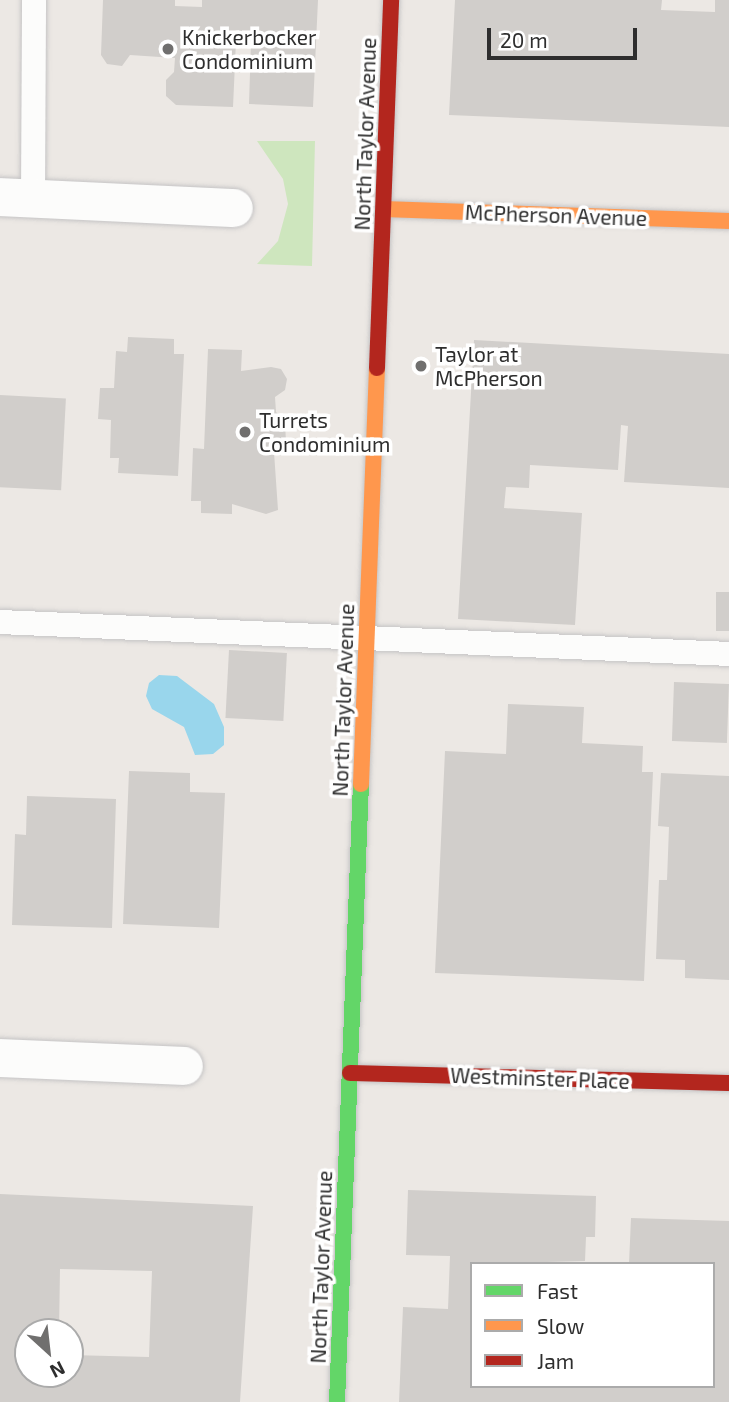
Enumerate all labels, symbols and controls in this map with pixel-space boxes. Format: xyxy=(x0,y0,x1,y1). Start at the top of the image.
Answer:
scale bar xyxy=(491,14,642,58)
place label: Knickerbocker Condominium xyxy=(182,24,316,74)
text: 20 m xyxy=(500,27,548,52)
street label: North Taylor Avenue xyxy=(349,36,381,232)
marker: Knickerbocker Condominium xyxy=(160,41,176,57)
street label: McPherson Avenue xyxy=(464,199,648,231)
place label: Taylor at McPherson xyxy=(435,341,543,391)
marker: Taylor at McPherson xyxy=(413,358,429,374)
place label: Turrets Condominium xyxy=(259,407,390,457)
marker: Turrets Condominium xyxy=(237,424,253,440)
street label: North Taylor Avenue xyxy=(327,602,359,798)
street label: Westminster Place xyxy=(450,1062,630,1094)
street label: North Taylor Avenue xyxy=(305,1169,337,1365)
legend xyxy=(470,1262,715,1388)
text: Fast xyxy=(537,1278,578,1303)
text: Slow xyxy=(537,1313,584,1338)
north arrow xyxy=(14,1318,84,1388)
text: Jam xyxy=(537,1348,574,1373)
text: N xyxy=(47,1357,69,1384)

